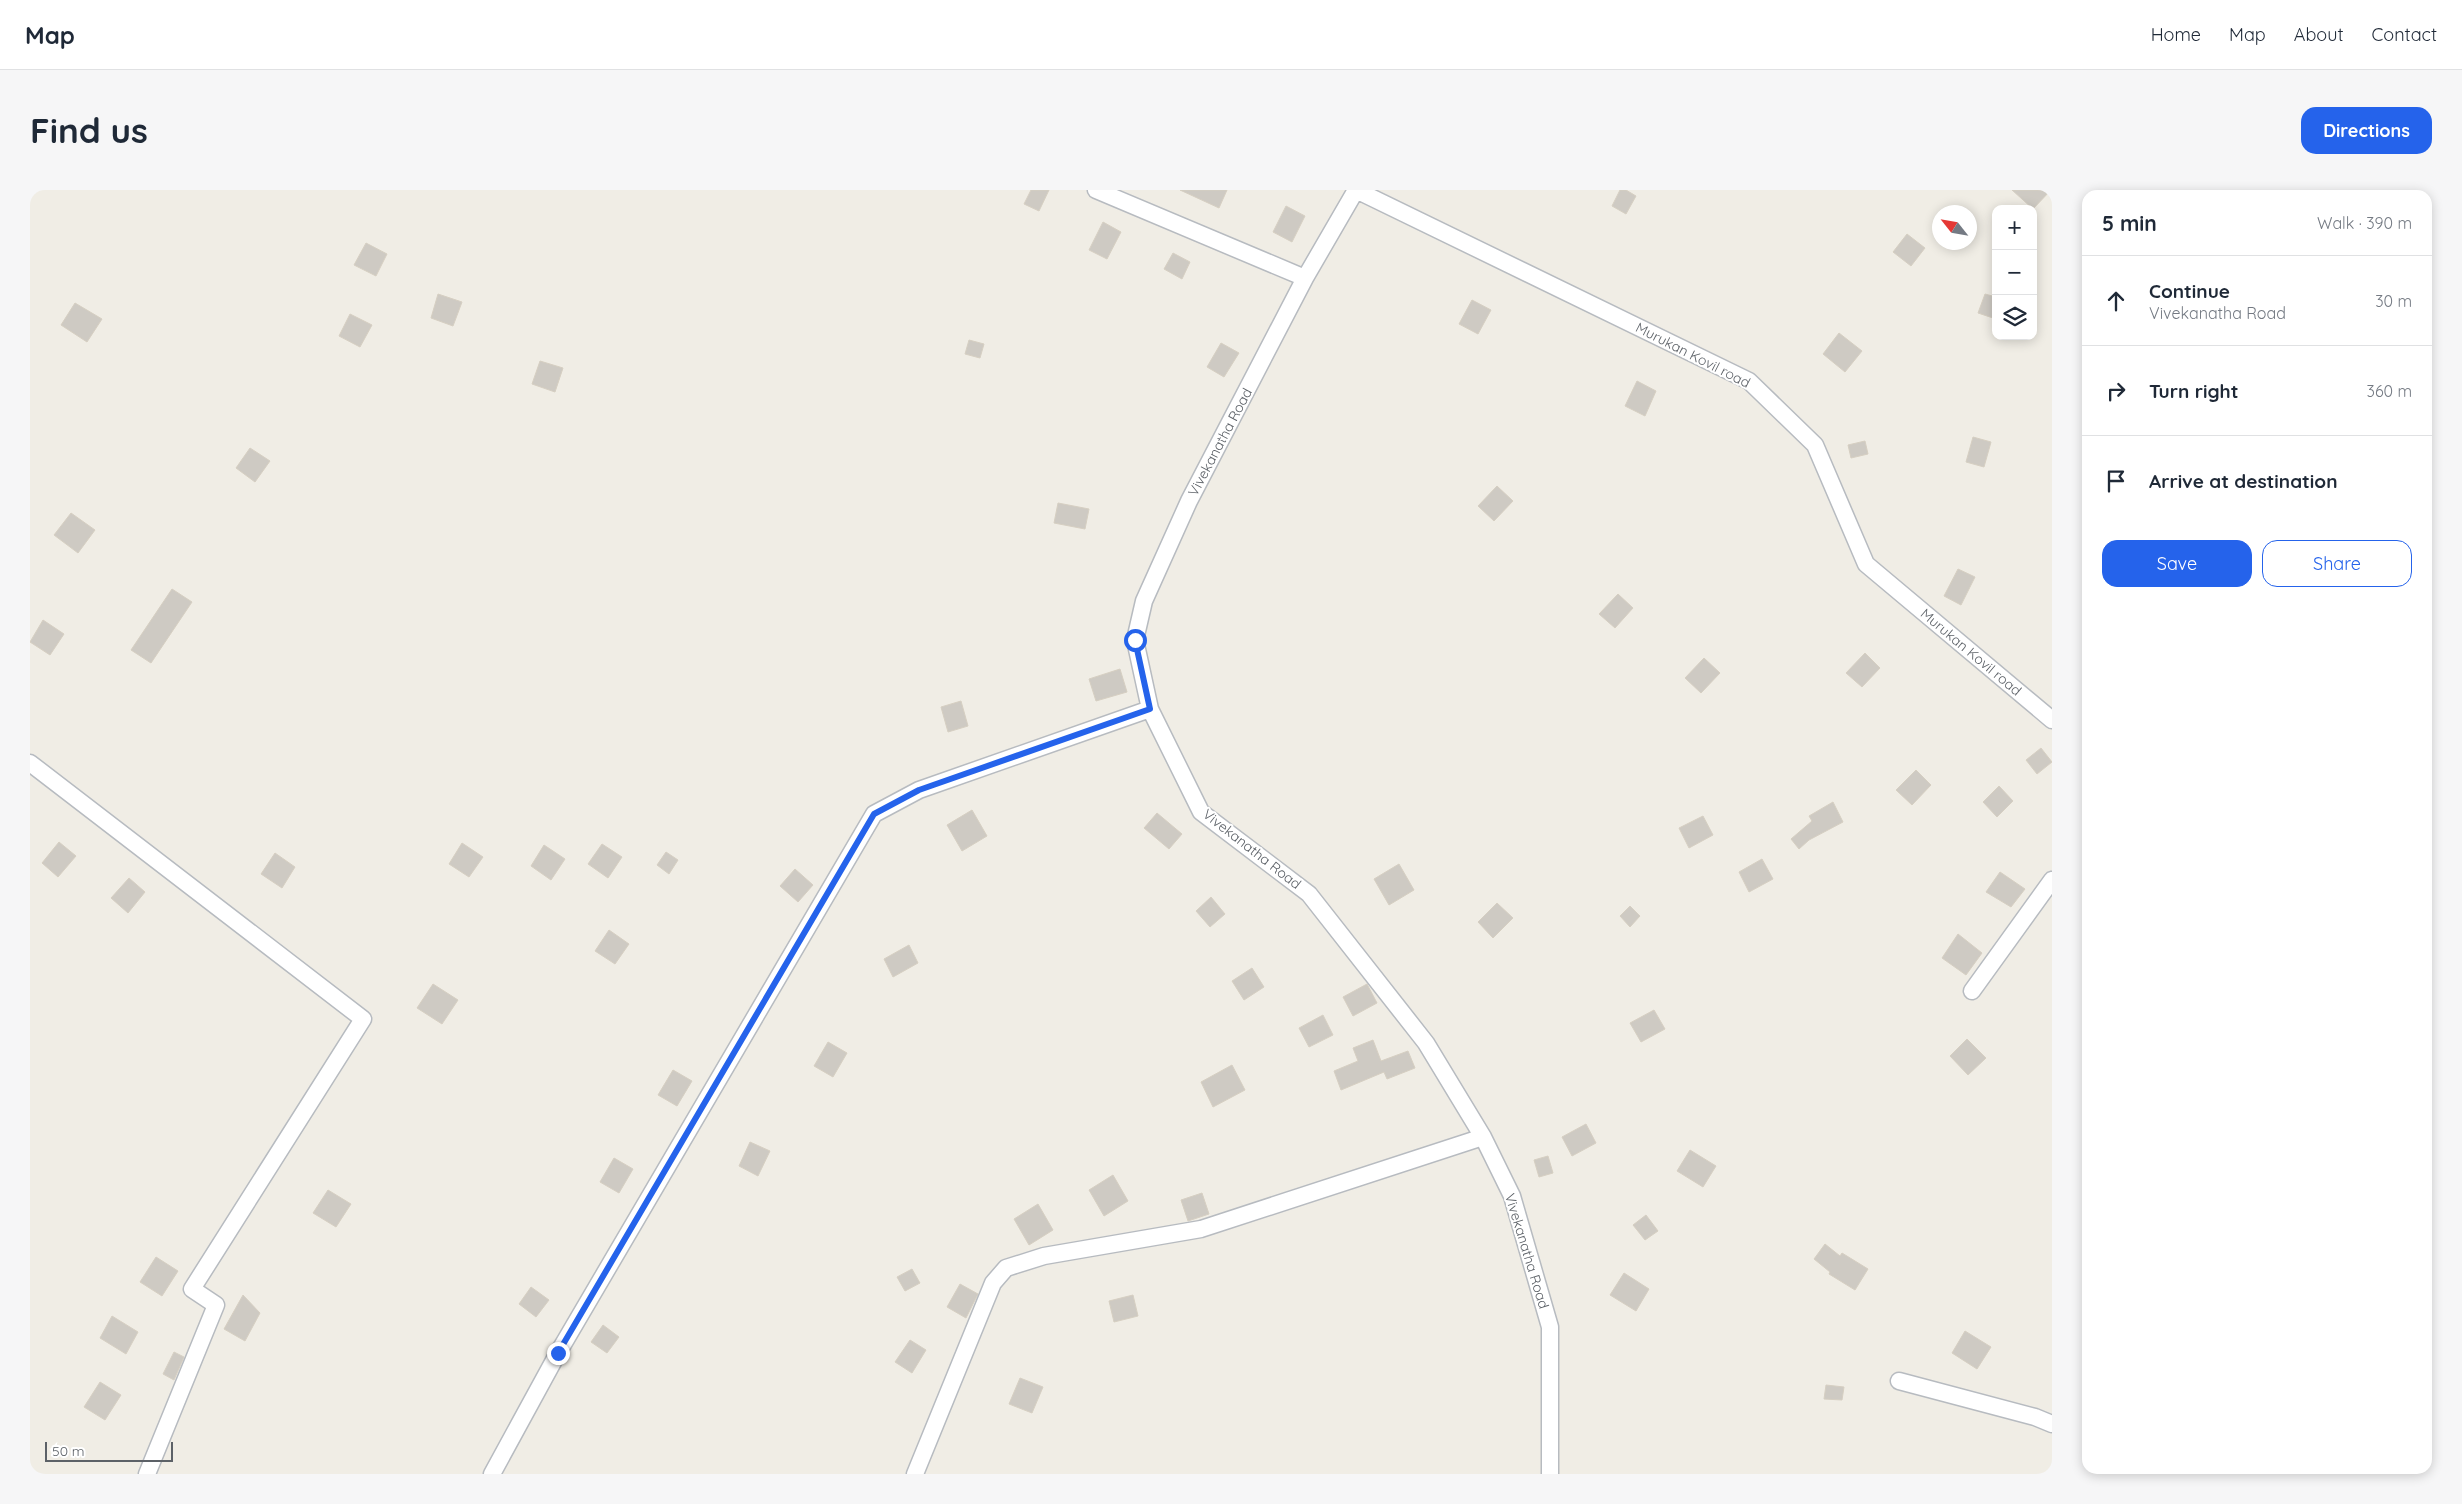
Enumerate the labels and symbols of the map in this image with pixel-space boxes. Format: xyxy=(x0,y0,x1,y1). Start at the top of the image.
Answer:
north arrow xyxy=(1932,205,1977,250)
street label: Murukan Kovil road xyxy=(1633,318,1753,392)
street label: Vivekanatha Road xyxy=(1184,385,1256,499)
street label: Murukan Kovil road xyxy=(1917,605,2025,699)
route start xyxy=(1124,629,1147,652)
street label: Vivekanatha Road xyxy=(1199,805,1305,893)
street label: Vivekanatha Road xyxy=(1501,1191,1553,1311)
route end xyxy=(547,1342,570,1365)
scale bar xyxy=(45,1439,172,1462)

